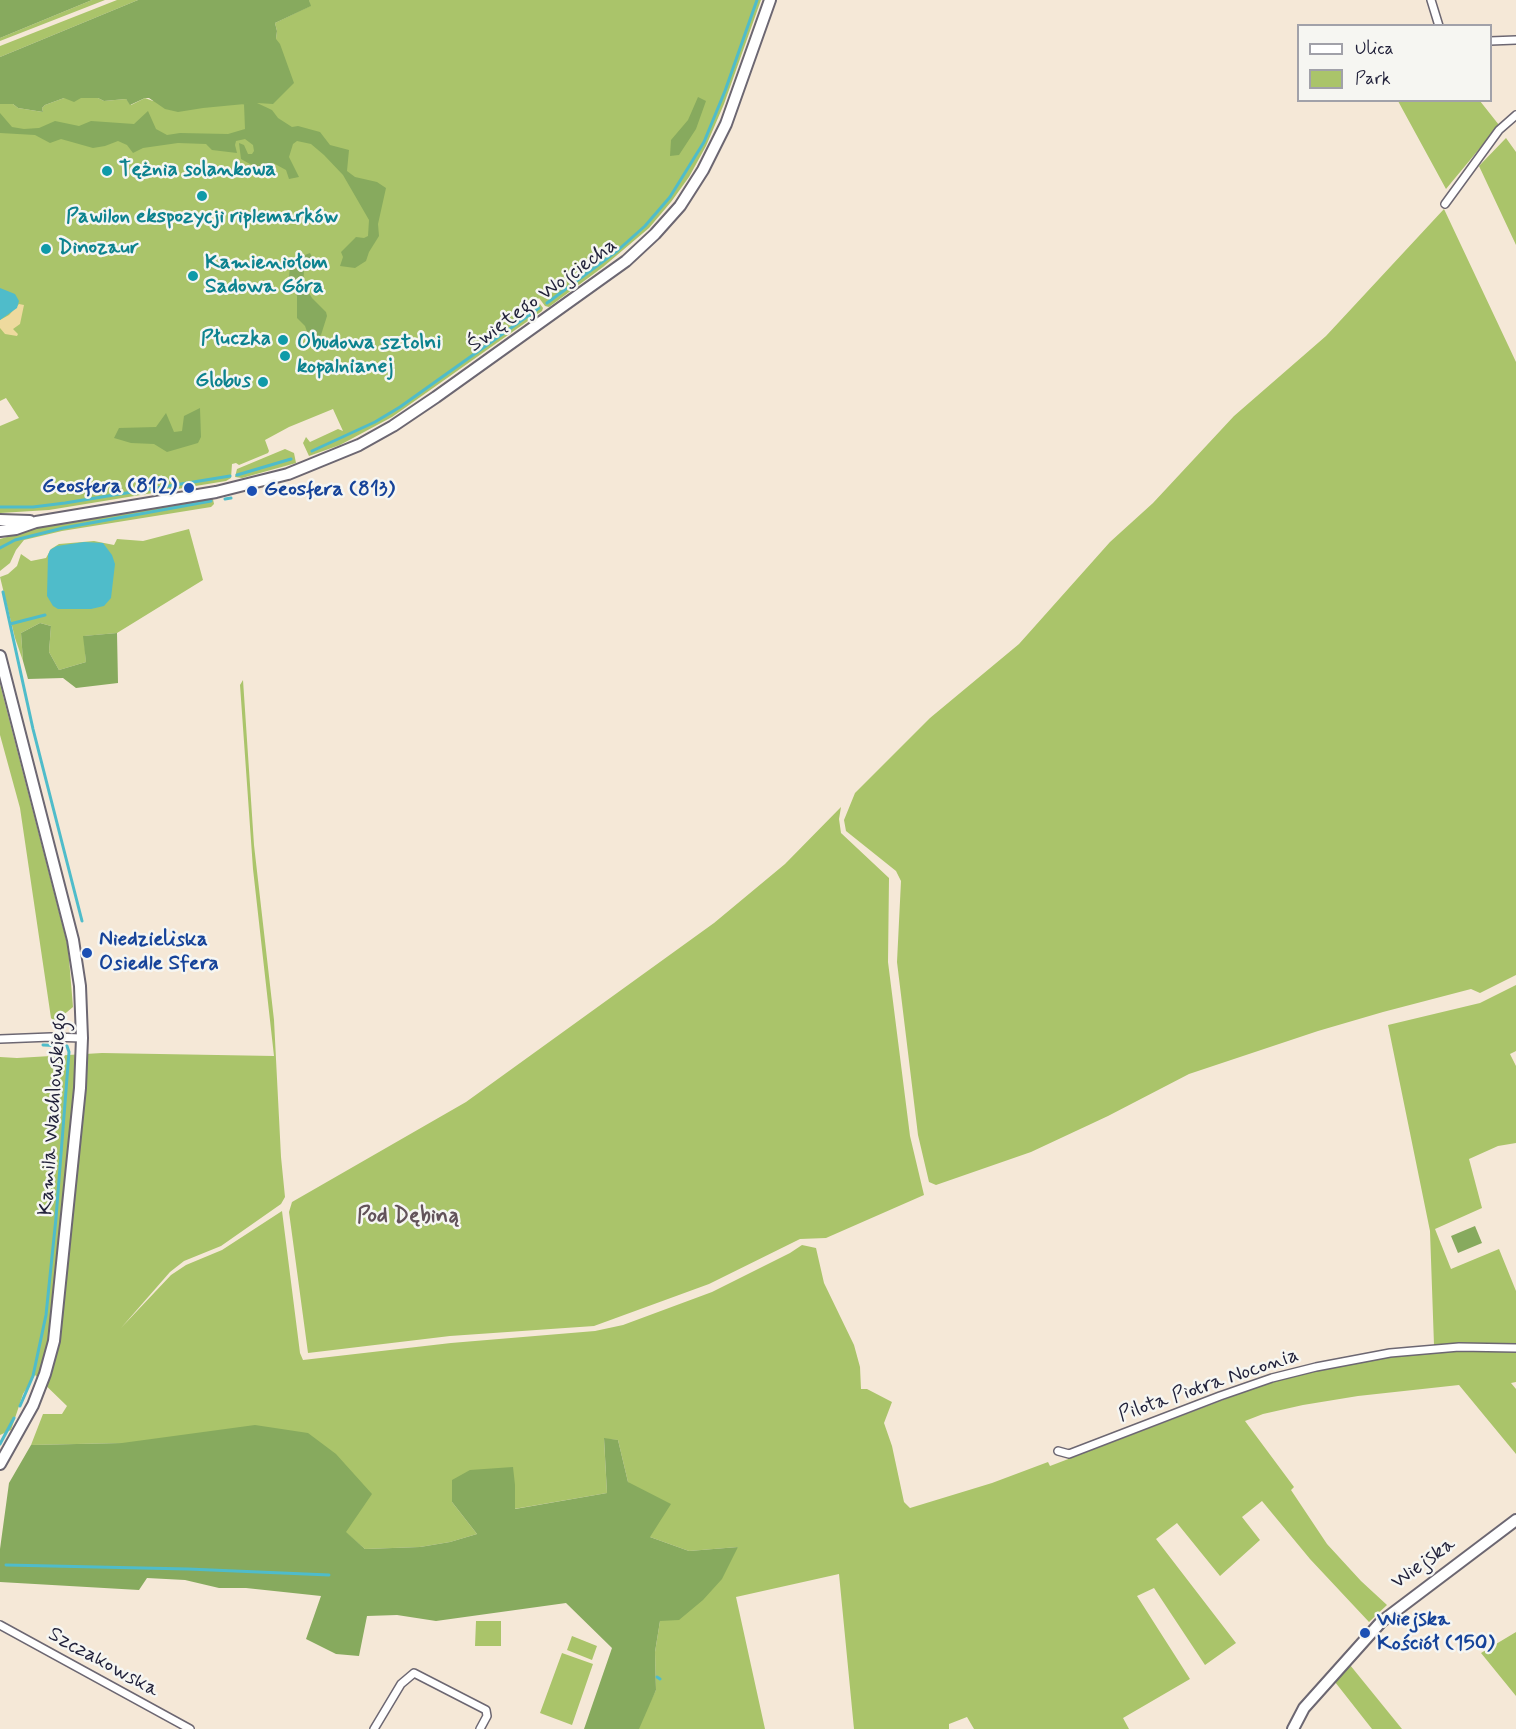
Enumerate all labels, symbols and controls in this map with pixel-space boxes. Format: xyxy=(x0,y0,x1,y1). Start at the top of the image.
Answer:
legend xyxy=(1297,24,1492,102)
text: Ulica xyxy=(1355,37,1394,61)
text: Park xyxy=(1355,67,1391,91)
place label: Tężnia solankowa xyxy=(119,158,276,184)
marker: Tężnia solankowa xyxy=(100,164,114,178)
marker: Pawilon ekspozycji riplemarków xyxy=(195,189,209,203)
place label: Pawilon ekspozycji riplemarków xyxy=(66,205,338,231)
street label: Świętego Wojciecha xyxy=(464,233,622,359)
place label: Dinozaur xyxy=(58,236,139,262)
marker: Dinozaur xyxy=(39,242,53,256)
place label: Kamieniołom Sadowa Góra xyxy=(205,251,328,301)
marker: Kamieniołom Sadowa Góra xyxy=(186,269,200,283)
place label: Płuczka xyxy=(201,327,271,353)
place label: Obudowa sztolni kopalnianej xyxy=(297,331,441,381)
marker: Płuczka xyxy=(276,333,290,347)
marker: Obudowa sztolni kopalnianej xyxy=(278,349,292,363)
place label: Globus xyxy=(195,369,251,395)
marker: Globus xyxy=(256,375,270,389)
place label: Geosfera (812) xyxy=(42,475,177,501)
place label: Geosfera (813) xyxy=(264,478,395,504)
marker: Geosfera (812) xyxy=(182,481,196,495)
marker: Geosfera (813) xyxy=(245,484,259,498)
place label: Niedzieliska Osiedle Sfera xyxy=(99,928,219,978)
marker: Niedzieliska Osiedle Sfera xyxy=(80,946,94,960)
street label: Kamila Wachlowskiego xyxy=(34,1012,74,1216)
district label: Pod Dębiną xyxy=(357,1204,459,1230)
street label: Pilota Piotra Noconia xyxy=(1116,1343,1302,1429)
street label: Wiejska xyxy=(1387,1532,1461,1596)
place label: Wiejska Kościół (150) xyxy=(1377,1608,1495,1658)
street label: Szczakowska xyxy=(43,1622,163,1704)
marker: Wiejska Kościół (150) xyxy=(1358,1626,1372,1640)

